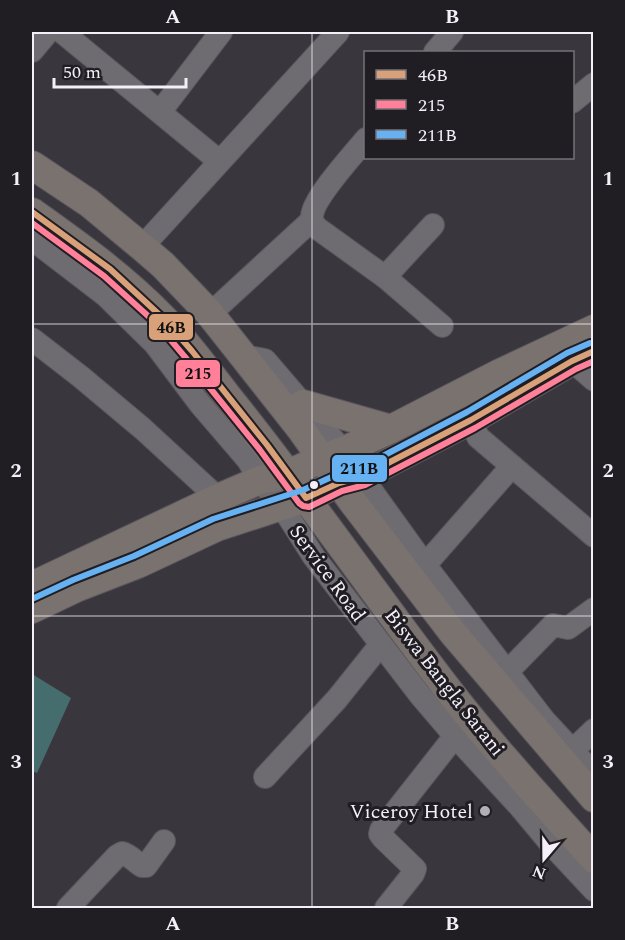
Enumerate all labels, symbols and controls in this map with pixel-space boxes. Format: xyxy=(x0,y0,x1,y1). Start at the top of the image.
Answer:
text: A xyxy=(165,2,181,32)
text: B xyxy=(445,2,459,32)
scale bar xyxy=(54,51,186,89)
legend xyxy=(364,51,574,159)
text: 50 m xyxy=(63,59,101,86)
text: 46B xyxy=(418,62,448,89)
text: 215 xyxy=(418,92,445,119)
text: 211B xyxy=(418,122,457,149)
text: 1 xyxy=(10,164,22,194)
text: 1 xyxy=(602,164,614,194)
line badge: 46B xyxy=(148,313,194,341)
text: 46B xyxy=(156,316,186,340)
line badge: 215 xyxy=(175,359,221,388)
text: 215 xyxy=(185,362,211,386)
line badge: 211B xyxy=(331,454,388,483)
text: 2 xyxy=(10,456,22,486)
text: 2 xyxy=(602,456,614,486)
text: 211B xyxy=(340,457,378,481)
unlabelled marker xyxy=(308,479,320,491)
street label: Service Road xyxy=(282,519,373,628)
street label: Biswa Bangla Sarani xyxy=(377,602,512,763)
text: 3 xyxy=(10,747,22,777)
text: 3 xyxy=(602,747,614,777)
place label: Viceroy Hotel xyxy=(350,797,473,827)
marker: Viceroy Hotel xyxy=(478,804,492,818)
north arrow xyxy=(514,829,574,889)
text: N xyxy=(529,859,549,886)
text: A xyxy=(165,909,181,939)
text: B xyxy=(445,909,459,939)

